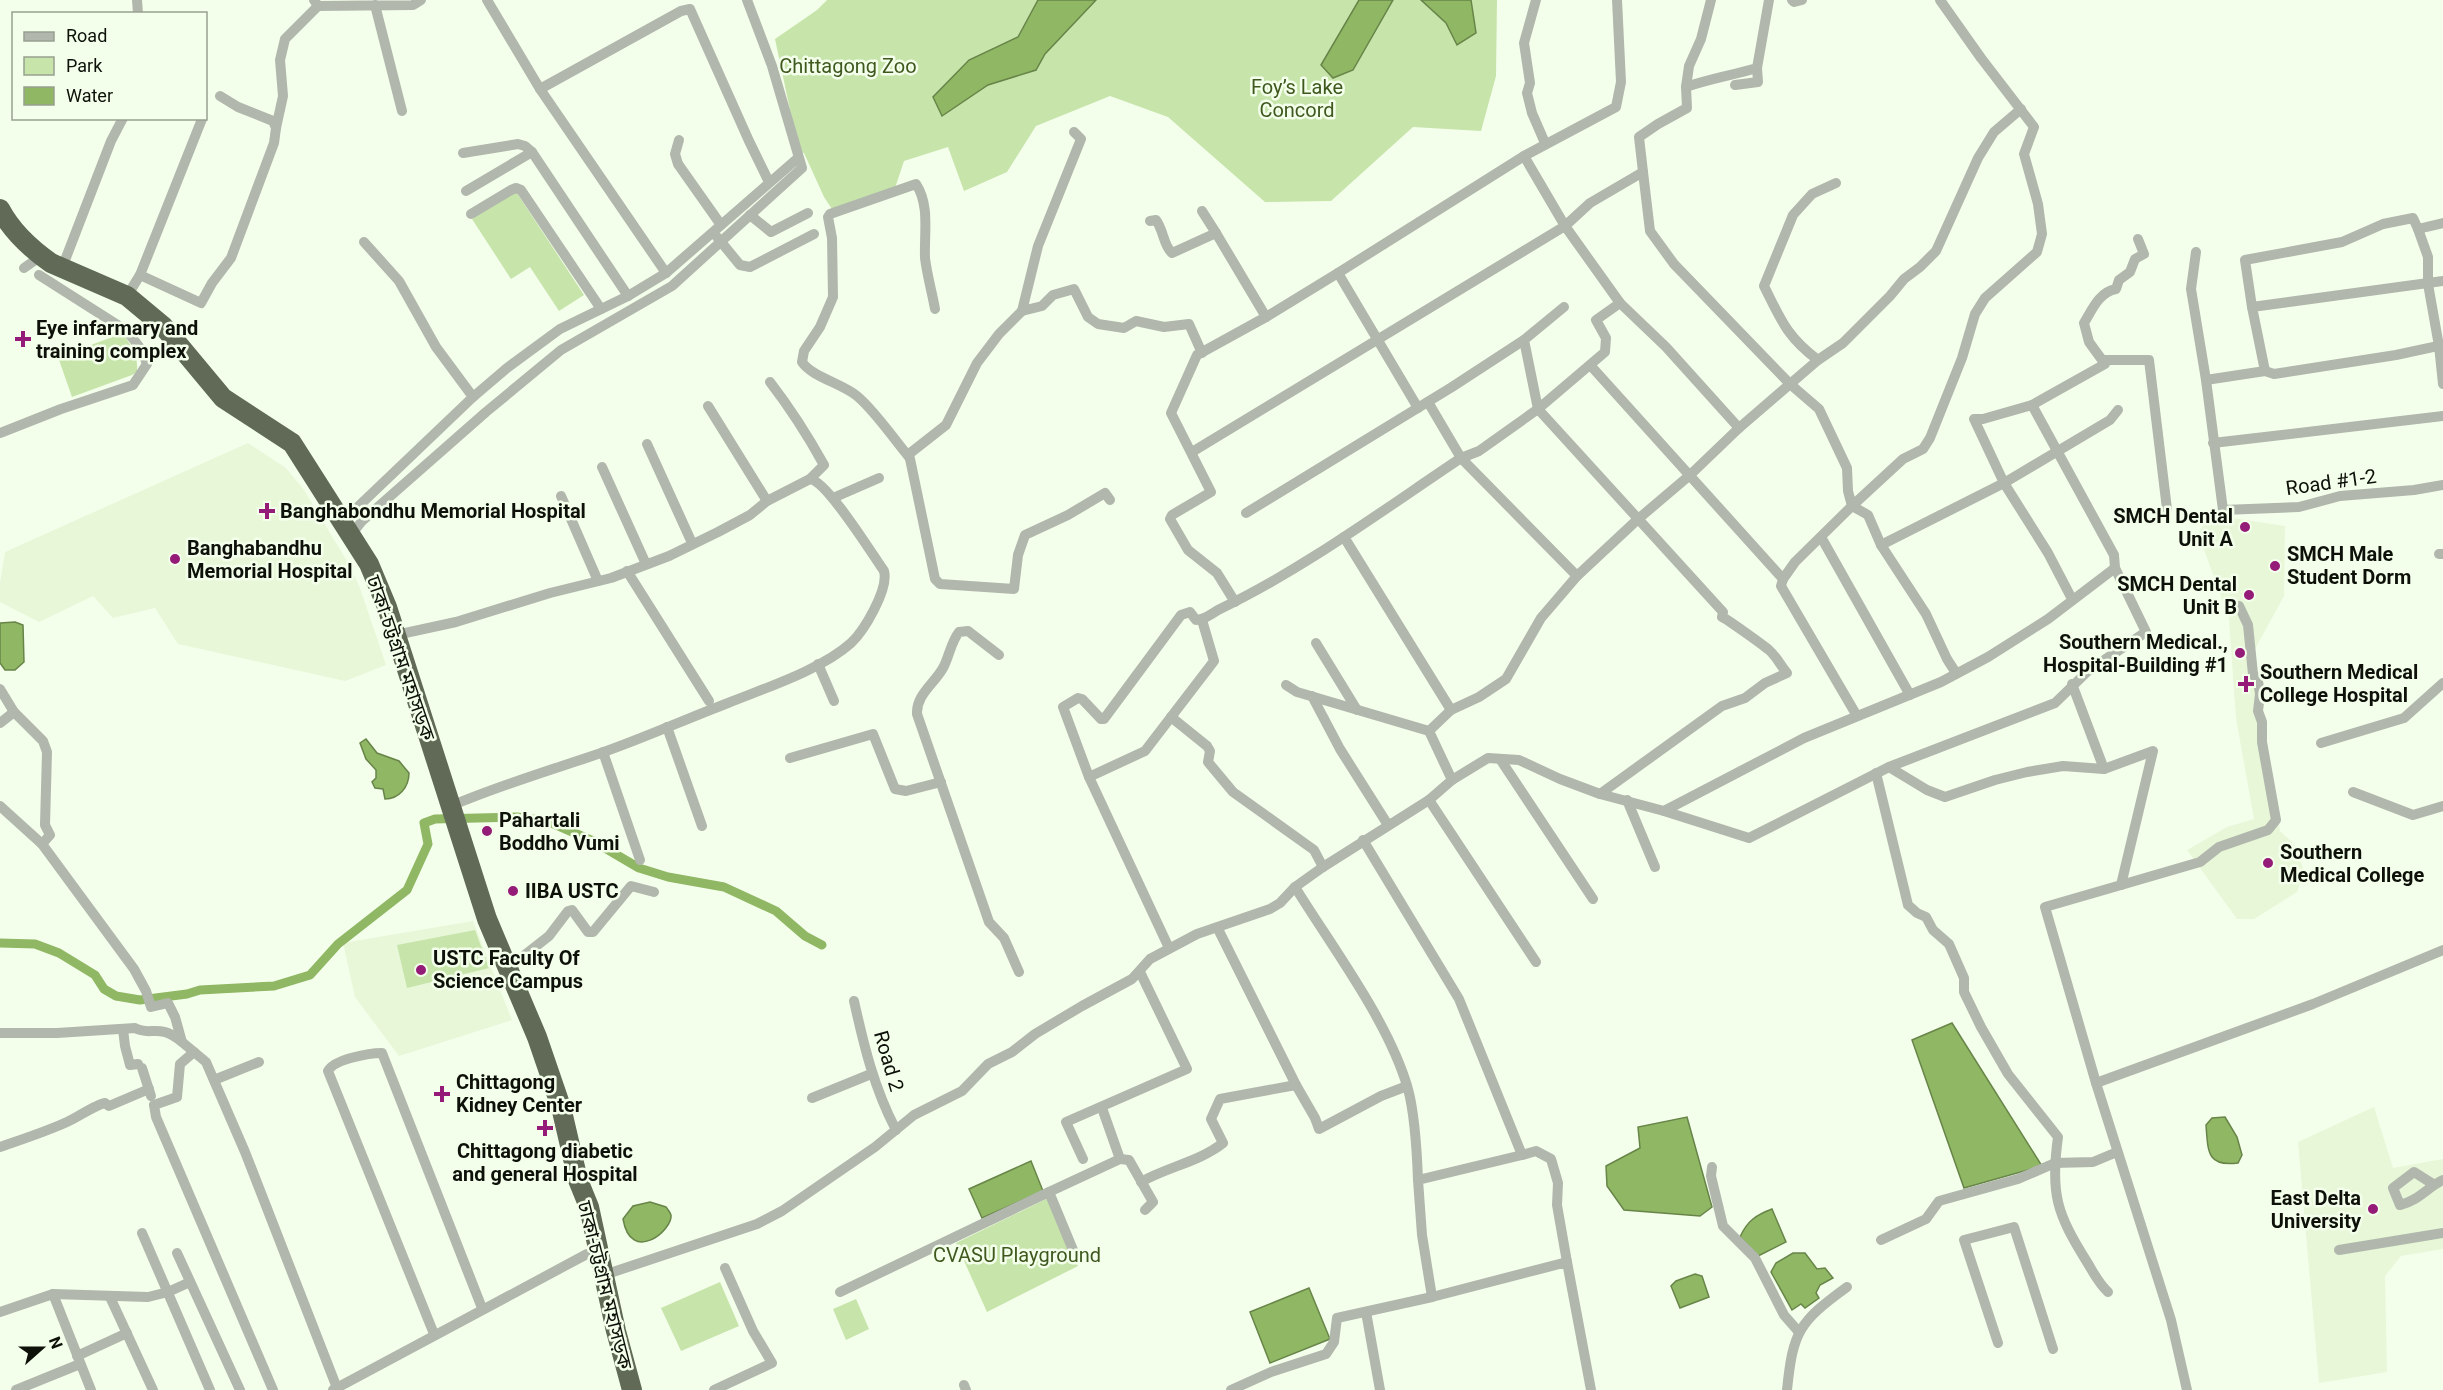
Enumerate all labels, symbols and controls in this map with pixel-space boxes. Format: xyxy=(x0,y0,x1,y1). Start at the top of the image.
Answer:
legend xyxy=(12,12,207,120)
text: Road xyxy=(66,25,107,46)
park label: Chittagong Zoo xyxy=(779,54,917,78)
text: Park xyxy=(66,55,103,76)
park label: Foy’s Lake Concord xyxy=(1251,75,1343,122)
text: Water xyxy=(66,85,113,106)
place label: Eye infarmary and training complex xyxy=(36,316,198,363)
marker: Eye infarmary and training complex xyxy=(14,330,32,348)
street label: Road #1-2 xyxy=(2284,464,2378,500)
place label: Banghabondhu Memorial Hospital xyxy=(280,499,586,523)
marker: Banghabondhu Memorial Hospital xyxy=(258,502,276,520)
place label: SMCH Dental Unit A xyxy=(2113,504,2234,551)
marker: SMCH Dental Unit A xyxy=(2238,520,2252,534)
place label: Banghabandhu Memorial Hospital xyxy=(187,536,353,583)
place label: SMCH Male Student Dorm xyxy=(2287,542,2411,589)
marker: Banghabandhu Memorial Hospital xyxy=(168,552,182,566)
marker: SMCH Male Student Dorm xyxy=(2268,559,2282,573)
street label: ঢাকা-চট্টগ্রাম মহাসড়ক xyxy=(361,571,441,744)
place label: SMCH Dental Unit B xyxy=(2117,572,2237,619)
marker: SMCH Dental Unit B xyxy=(2242,588,2256,602)
place label: Southern Medical., Hospital-Building #1 xyxy=(2043,630,2228,677)
marker: Southern Medical., Hospital-Building #1 xyxy=(2233,646,2247,660)
place label: Southern Medical College Hospital xyxy=(2260,660,2418,707)
marker: Southern Medical College Hospital xyxy=(2237,675,2255,693)
place label: Pahartali Boddho Vumi xyxy=(499,808,620,855)
marker: Pahartali Boddho Vumi xyxy=(480,824,494,838)
place label: Southern Medical College xyxy=(2280,840,2424,887)
marker: Southern Medical College xyxy=(2261,856,2275,870)
place label: IIBA USTC xyxy=(525,879,619,903)
marker: IIBA USTC xyxy=(506,884,520,898)
place label: USTC Faculty Of Science Campus xyxy=(433,946,583,993)
marker: USTC Faculty Of Science Campus xyxy=(414,963,428,977)
street label: Road 2 xyxy=(869,1028,909,1094)
place label: Chittagong Kidney Center xyxy=(456,1070,583,1117)
marker: Chittagong Kidney Center xyxy=(433,1085,451,1103)
marker: Chittagong diabetic and general Hospital xyxy=(536,1119,554,1137)
place label: Chittagong diabetic and general Hospital xyxy=(452,1139,638,1186)
place label: East Delta University xyxy=(2270,1186,2362,1233)
street label: ঢাকা-চট্টগ্রাম মহাসড়ক xyxy=(572,1197,638,1373)
marker: East Delta University xyxy=(2366,1202,2380,1216)
park label: CVASU Playground xyxy=(933,1243,1101,1267)
north arrow xyxy=(12,1318,72,1378)
text: N xyxy=(45,1334,66,1351)

